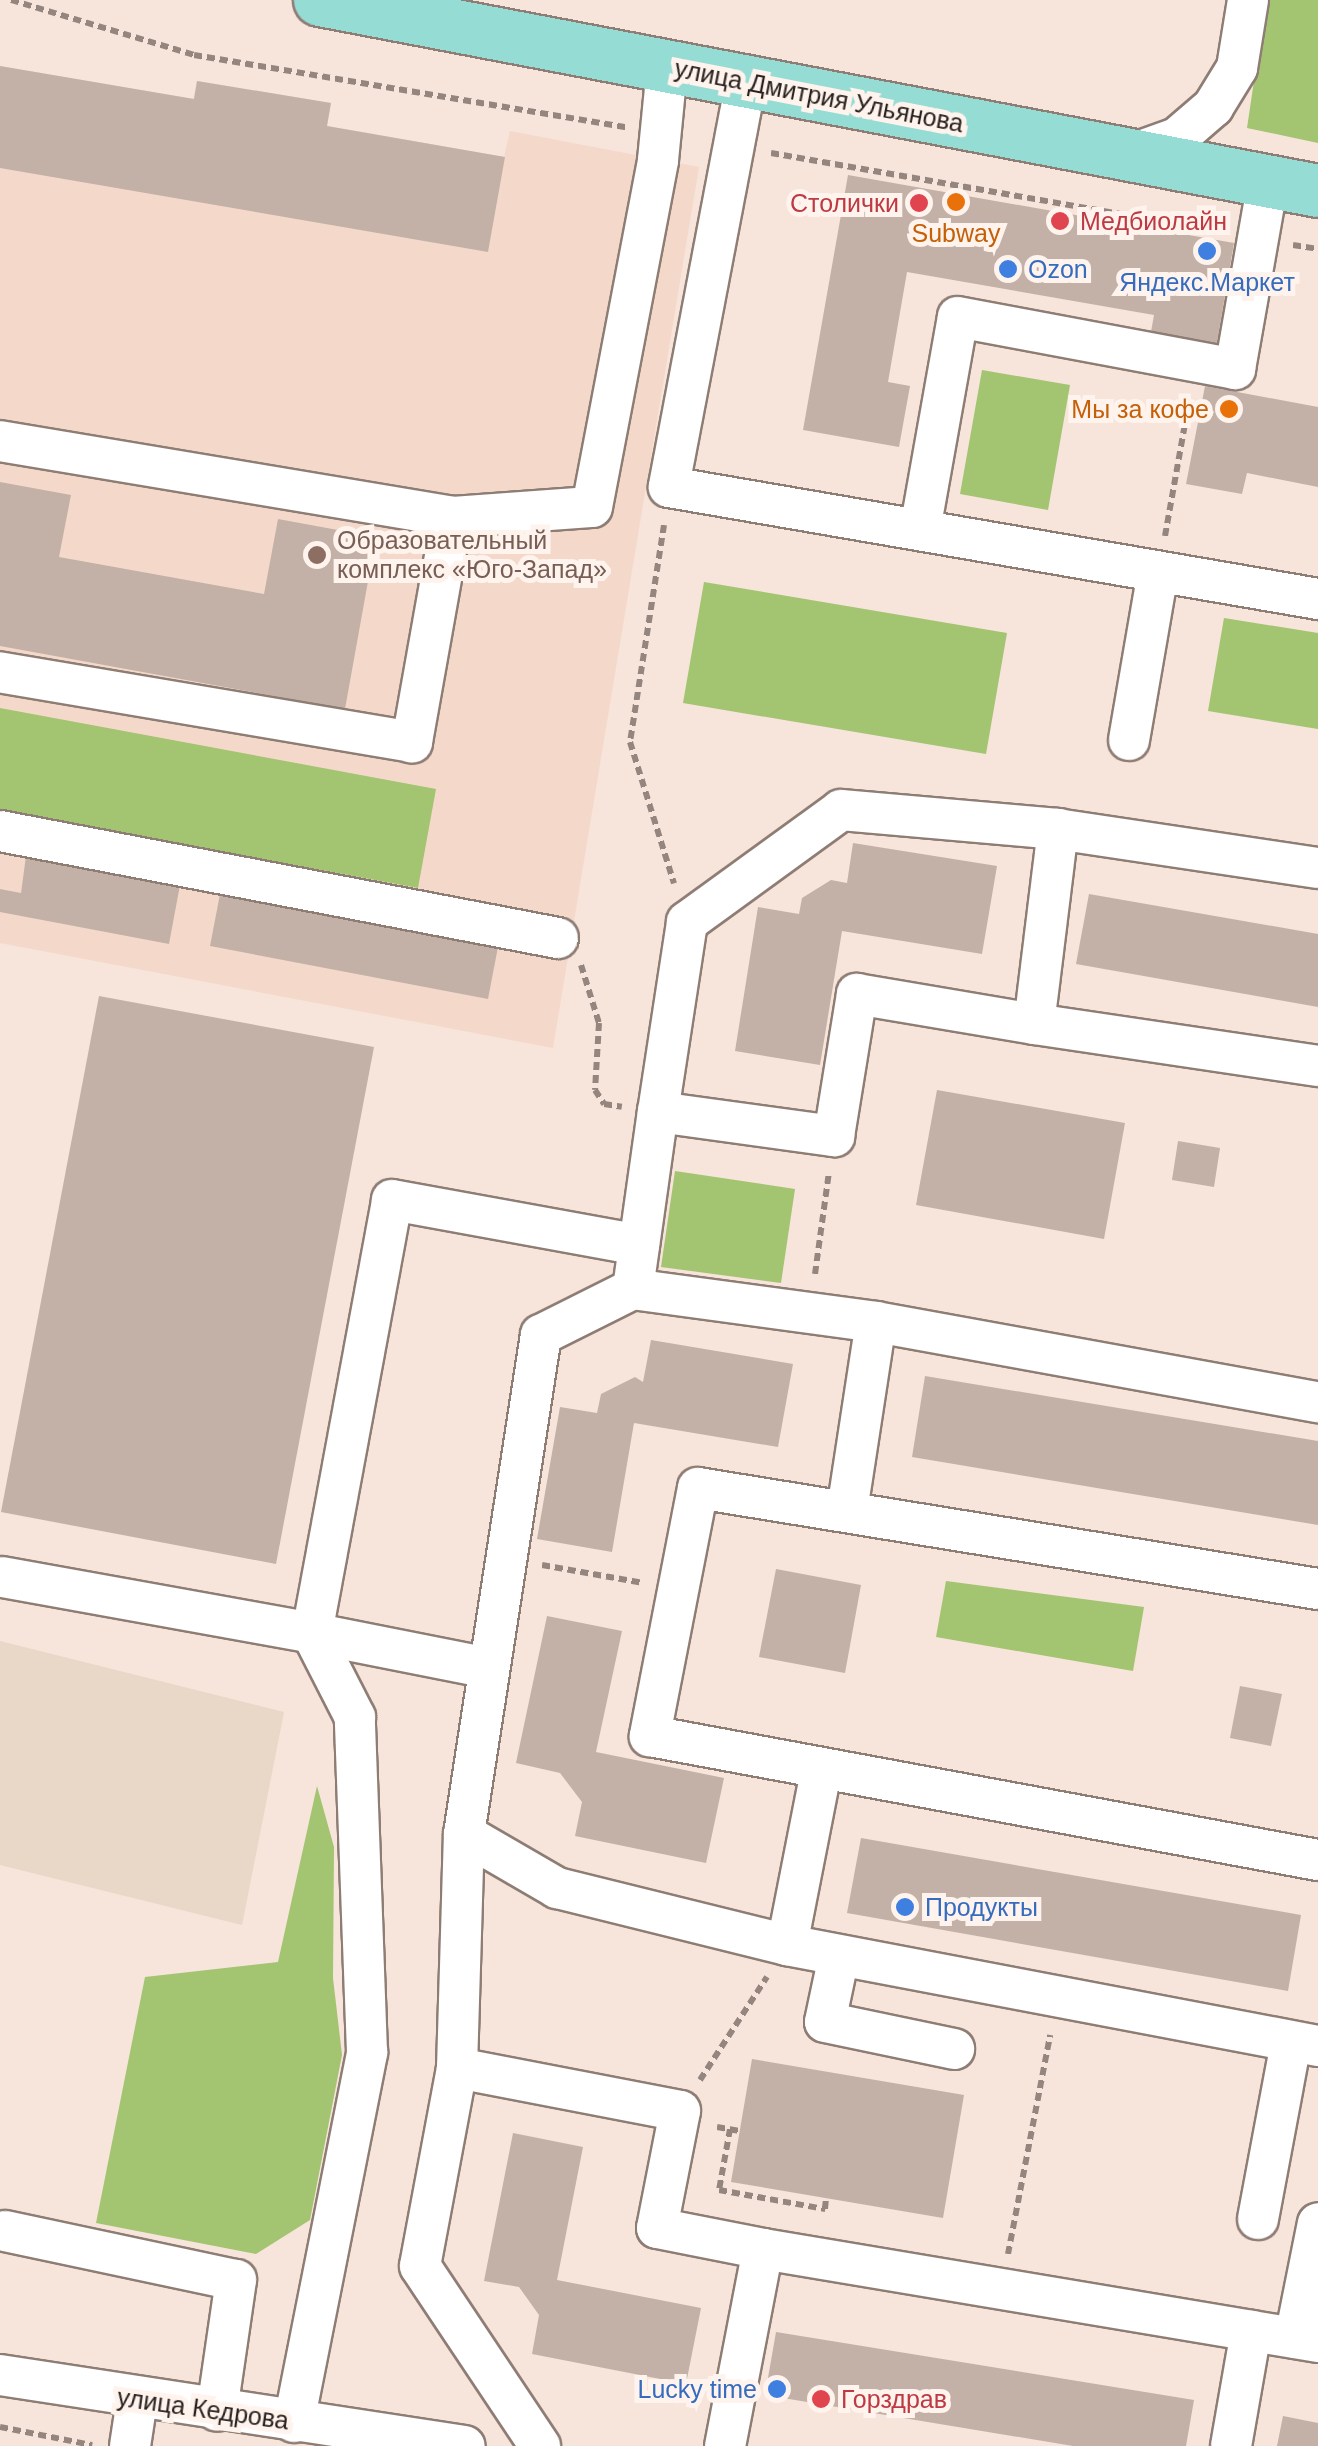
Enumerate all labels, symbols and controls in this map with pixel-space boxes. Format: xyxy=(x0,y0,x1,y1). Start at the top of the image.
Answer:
street label: улица Дмитрия Ульянова xyxy=(672,53,966,139)
place label: Столички xyxy=(790,188,899,218)
marker: Subway xyxy=(945,191,967,213)
marker: Столички xyxy=(908,192,930,214)
place label: Медбиолайн xyxy=(1080,206,1227,236)
marker: Медбиолайн xyxy=(1049,210,1071,232)
place label: Subway xyxy=(912,218,1000,248)
marker: Яндекс.Маркет xyxy=(1196,240,1218,262)
place label: Ozon xyxy=(1028,254,1088,284)
marker: Ozon xyxy=(997,258,1019,280)
place label: Яндекс.Маркет xyxy=(1119,267,1295,297)
place label: Мы за кофе xyxy=(1071,394,1209,424)
marker: Мы за кофе xyxy=(1218,398,1240,420)
place label: Образовательный комплекс «Юго-Запад» xyxy=(337,526,607,585)
marker: Образовательный комплекс «Юго-Запад» xyxy=(306,544,328,566)
place label: Продукты xyxy=(925,1892,1038,1922)
marker: Продукты xyxy=(894,1896,916,1918)
place label: Lucky time xyxy=(638,2374,757,2404)
marker: Lucky time xyxy=(766,2378,788,2400)
street label: улица Кедрова xyxy=(115,2382,291,2436)
place label: Горздрав xyxy=(841,2384,947,2414)
marker: Горздрав xyxy=(810,2388,832,2410)

